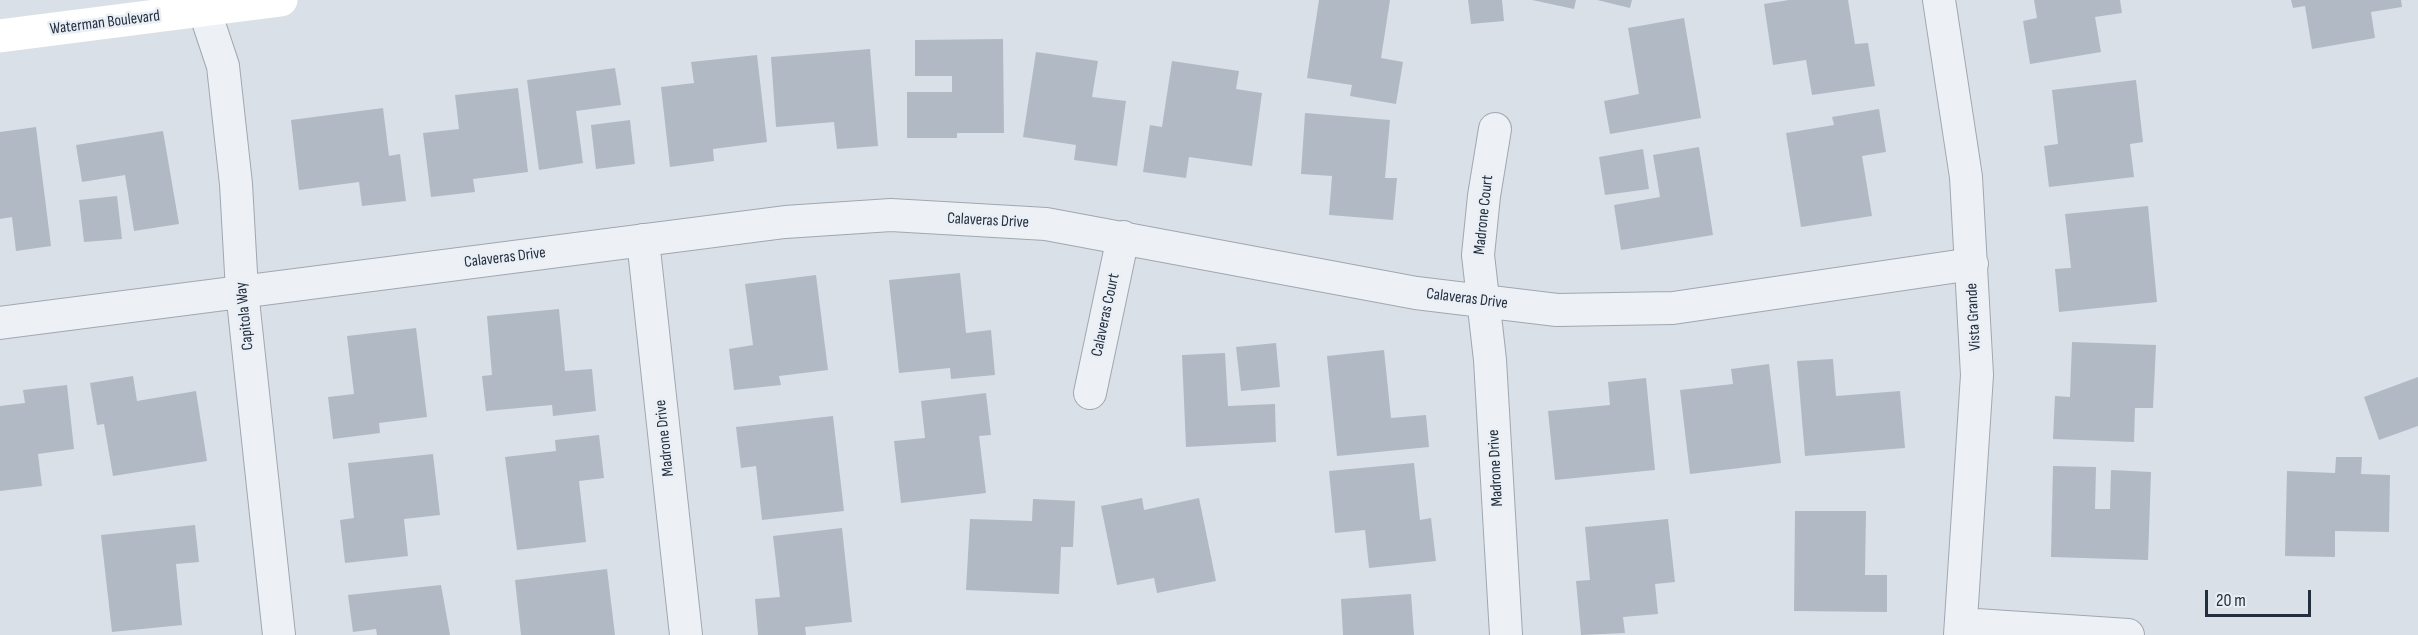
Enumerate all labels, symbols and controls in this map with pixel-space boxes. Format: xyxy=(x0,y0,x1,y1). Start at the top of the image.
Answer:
street label: Waterman Boulevard xyxy=(49,7,161,39)
street label: Madrone Court xyxy=(1470,174,1498,256)
street label: Calaveras Drive xyxy=(947,209,1029,233)
street label: Calaveras Drive xyxy=(463,243,547,273)
street label: Calaveras Court xyxy=(1088,272,1124,358)
street label: Capitola Way xyxy=(232,281,258,351)
street label: Vista Grande xyxy=(1963,283,1985,351)
street label: Calaveras Drive xyxy=(1425,284,1509,314)
street label: Madrone Drive xyxy=(651,399,679,477)
street label: Madrone Drive xyxy=(1484,429,1508,507)
scale bar xyxy=(2208,578,2314,616)
text: 20 m xyxy=(2216,590,2246,611)

